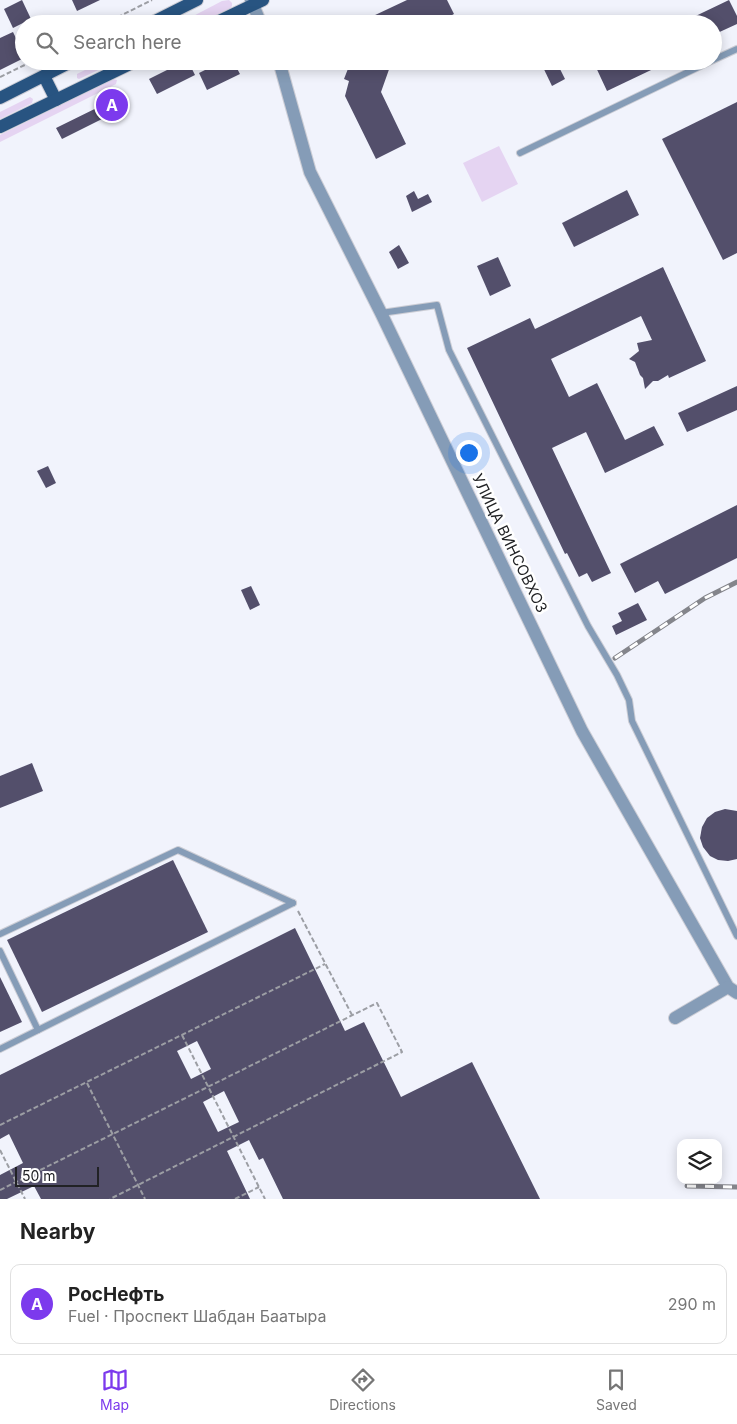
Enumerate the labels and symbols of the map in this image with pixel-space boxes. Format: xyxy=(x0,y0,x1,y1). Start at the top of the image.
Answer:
pin: A xyxy=(96,86,128,124)
your location xyxy=(456,440,482,466)
street label: УЛИЦА ВИНСОВХОЗ xyxy=(468,470,552,616)
scale bar xyxy=(15,1164,99,1187)

